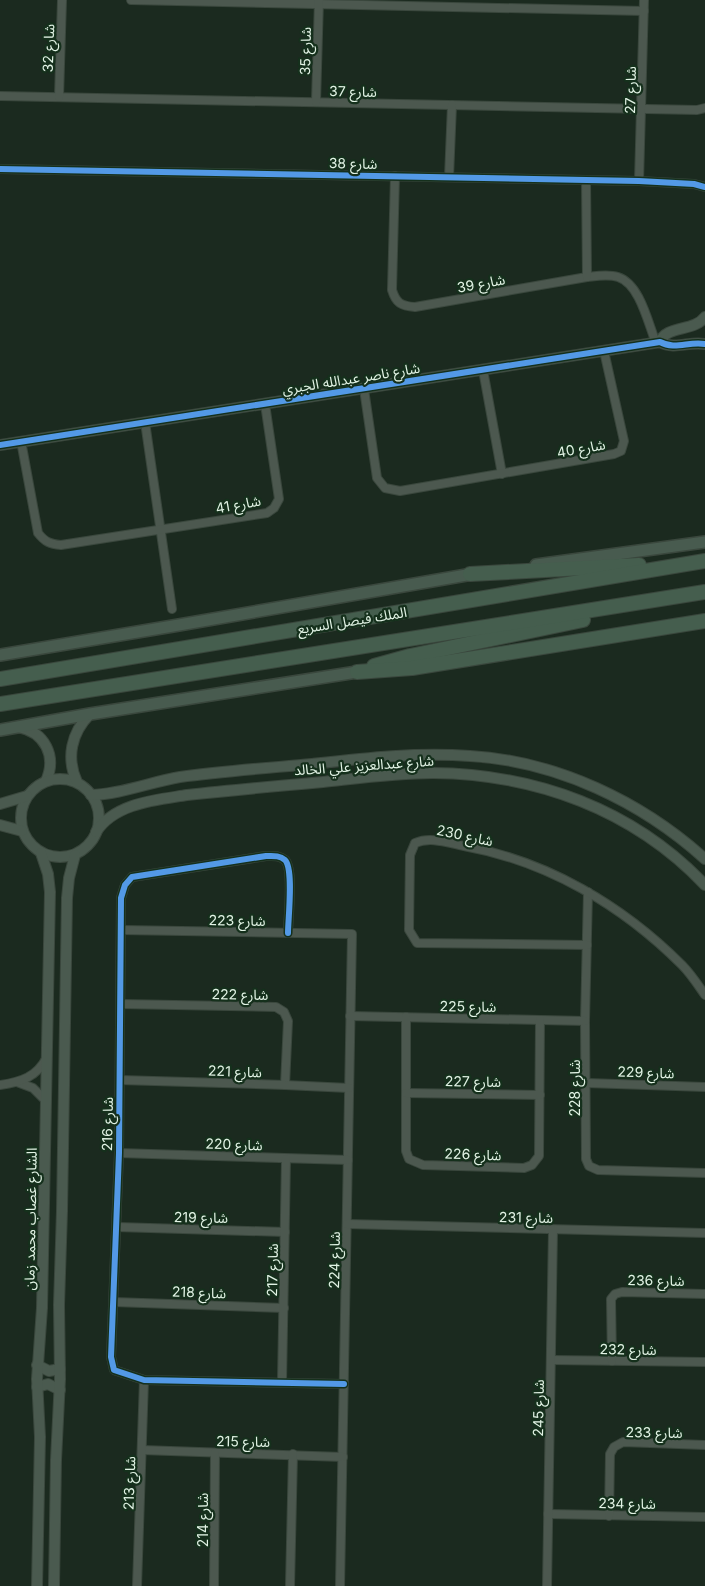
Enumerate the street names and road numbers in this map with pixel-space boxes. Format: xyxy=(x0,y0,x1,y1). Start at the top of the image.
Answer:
street label: شارع 32 xyxy=(39,23,60,73)
street label: شارع 35 xyxy=(296,27,317,75)
street label: شارع 27 xyxy=(621,66,642,114)
street label: شارع 37 xyxy=(329,82,377,103)
street label: شارع 38 xyxy=(329,154,377,175)
street label: شارع 39 xyxy=(456,270,507,299)
street label: شارع ناصر عبدالله الجبري xyxy=(281,359,422,400)
street label: شارع 40 xyxy=(555,435,607,464)
street label: شارع 41 xyxy=(214,492,263,519)
street label: الملك فيصل السريع xyxy=(296,603,408,640)
street label: شارع عبدالعزيز علي الخالد xyxy=(294,752,435,782)
street label: شارع 230 xyxy=(435,821,495,852)
street label: شارع 223 xyxy=(208,911,266,932)
street label: شارع 222 xyxy=(211,985,269,1006)
street label: شارع 225 xyxy=(439,997,497,1018)
street label: شارع 228 xyxy=(566,1059,586,1116)
street label: شارع 221 xyxy=(208,1062,262,1083)
street label: شارع 229 xyxy=(617,1063,675,1084)
street label: شارع 227 xyxy=(445,1072,501,1093)
street label: شارع 216 xyxy=(98,1097,119,1151)
street label: شارع 220 xyxy=(205,1135,263,1156)
street label: شارع 226 xyxy=(444,1145,502,1166)
street label: الشارع غصاب محمد زمان xyxy=(20,1148,43,1291)
street label: شارع 219 xyxy=(174,1208,228,1229)
street label: شارع 231 xyxy=(499,1208,553,1229)
street label: شارع 224 xyxy=(325,1231,346,1289)
street label: شارع 217 xyxy=(263,1243,284,1297)
street label: شارع 236 xyxy=(627,1271,685,1292)
street label: شارع 218 xyxy=(172,1283,226,1304)
street label: شارع 232 xyxy=(599,1340,657,1361)
street label: شارع 245 xyxy=(529,1379,550,1437)
street label: شارع 233 xyxy=(625,1423,683,1444)
street label: شارع 215 xyxy=(216,1432,270,1453)
street label: شارع 213 xyxy=(120,1456,141,1510)
street label: شارع 214 xyxy=(194,1493,214,1547)
street label: شارع 234 xyxy=(598,1494,656,1515)

